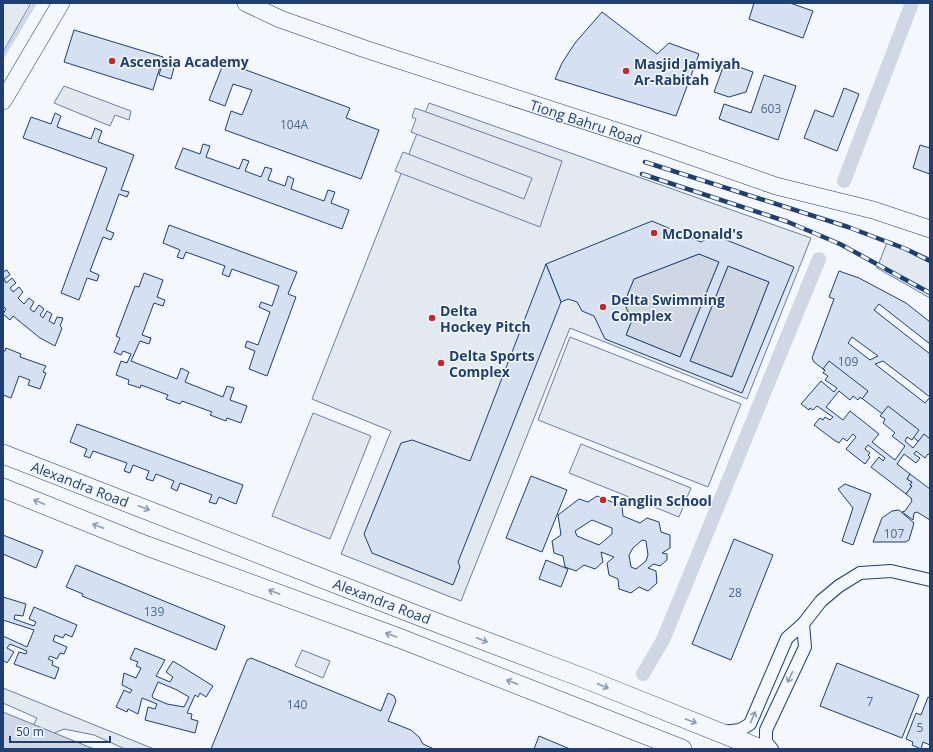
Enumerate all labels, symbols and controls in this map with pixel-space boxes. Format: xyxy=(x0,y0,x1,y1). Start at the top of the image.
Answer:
place label: Ascensia Academy xyxy=(120,52,249,71)
place label: Masjid Jamiyah Ar-Rabitah xyxy=(634,54,740,89)
marker: Ascensia Academy xyxy=(107,56,117,66)
marker: Masjid Jamiyah Ar-Rabitah xyxy=(621,66,631,76)
street label: Tiong Bahru Road xyxy=(528,95,644,149)
house number: 603 xyxy=(761,100,781,117)
house number: 104A xyxy=(280,116,308,133)
place label: McDonald's xyxy=(662,224,743,243)
marker: McDonald's xyxy=(649,228,659,238)
place label: Delta Swimming Complex xyxy=(611,290,725,325)
place label: Delta Hockey Pitch xyxy=(440,301,531,336)
marker: Delta Swimming Complex xyxy=(598,302,608,312)
marker: Delta Hockey Pitch xyxy=(427,313,437,323)
place label: Delta Sports Complex xyxy=(449,346,535,381)
house number: 109 xyxy=(838,353,858,370)
marker: Delta Sports Complex xyxy=(436,358,446,368)
street label: Alexandra Road xyxy=(28,457,132,511)
place label: Tanglin School xyxy=(611,491,712,510)
marker: Tanglin School xyxy=(598,495,608,505)
one-way arrow xyxy=(34,498,46,506)
one-way arrow xyxy=(137,505,149,513)
one-way arrow xyxy=(93,522,105,529)
house number: 107 xyxy=(884,525,904,542)
street label: Alexandra Road xyxy=(330,574,434,628)
house number: 28 xyxy=(728,584,742,601)
one-way arrow xyxy=(268,588,281,595)
house number: 139 xyxy=(144,603,164,620)
one-way arrow xyxy=(385,631,397,639)
one-way arrow xyxy=(476,636,488,644)
one-way arrow xyxy=(786,671,793,683)
one-way arrow xyxy=(507,677,519,685)
one-way arrow xyxy=(597,683,609,690)
house number: 7 xyxy=(867,693,874,710)
house number: 140 xyxy=(287,696,307,713)
one-way arrow xyxy=(750,711,757,723)
scale bar xyxy=(10,718,110,744)
one-way arrow xyxy=(684,718,697,725)
house number: 5 xyxy=(917,719,924,736)
text: 50 m xyxy=(16,723,44,740)

